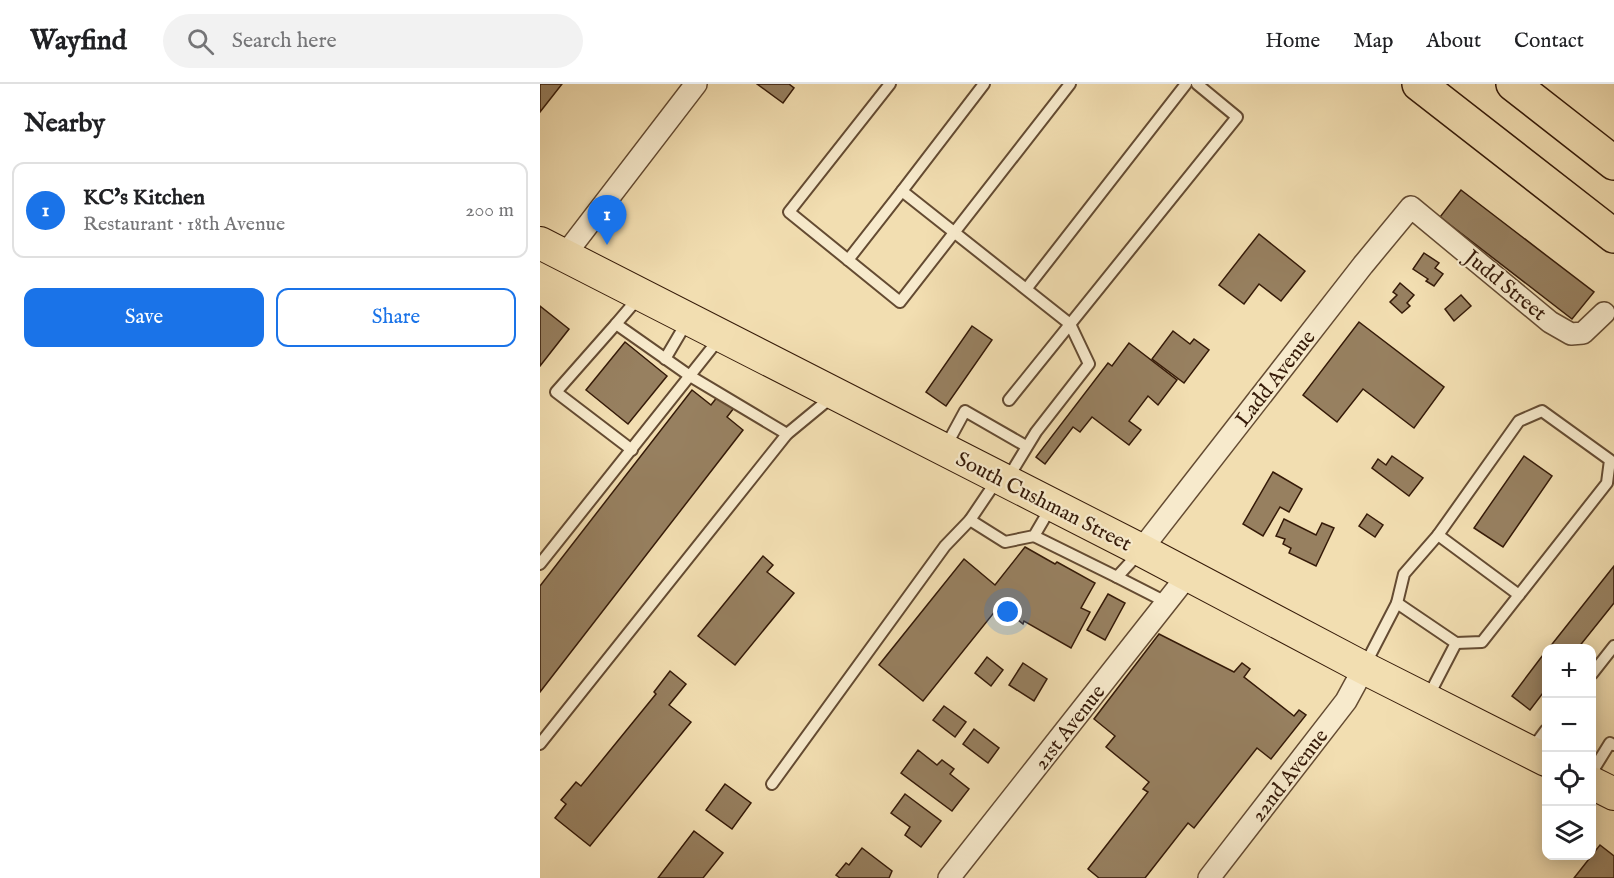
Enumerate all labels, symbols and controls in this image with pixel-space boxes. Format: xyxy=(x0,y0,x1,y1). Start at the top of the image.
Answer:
search box xyxy=(163,14,583,68)
text: Wayfind xyxy=(30,24,127,59)
icon: search xyxy=(184,25,217,58)
text: Search here xyxy=(232,27,337,55)
text: Home xyxy=(1265,28,1320,55)
text: Map xyxy=(1353,28,1393,55)
text: About xyxy=(1426,28,1481,55)
text: Contact xyxy=(1514,28,1584,55)
text: Nearby xyxy=(24,107,105,140)
text: KC's Kitchen xyxy=(83,184,205,212)
pin: 1 xyxy=(588,196,626,245)
text: 1 xyxy=(42,198,49,223)
text: 200 m xyxy=(465,198,514,223)
text: Restaurant · 18th Avenue xyxy=(83,212,285,237)
street label: Judd Street xyxy=(1457,244,1552,328)
button: Save xyxy=(24,288,264,347)
button: Share xyxy=(276,288,516,347)
street label: Ladd Avenue xyxy=(1230,325,1322,433)
street label: South Cushman Street xyxy=(951,446,1136,558)
your location xyxy=(993,597,1022,626)
map controls xyxy=(1542,644,1596,860)
button: + xyxy=(1542,644,1596,698)
street label: 21st Avenue xyxy=(1028,680,1112,776)
button: − xyxy=(1542,698,1596,752)
street label: 22nd Avenue xyxy=(1245,724,1335,828)
button: locate xyxy=(1542,752,1596,806)
button: layers xyxy=(1542,806,1596,860)

